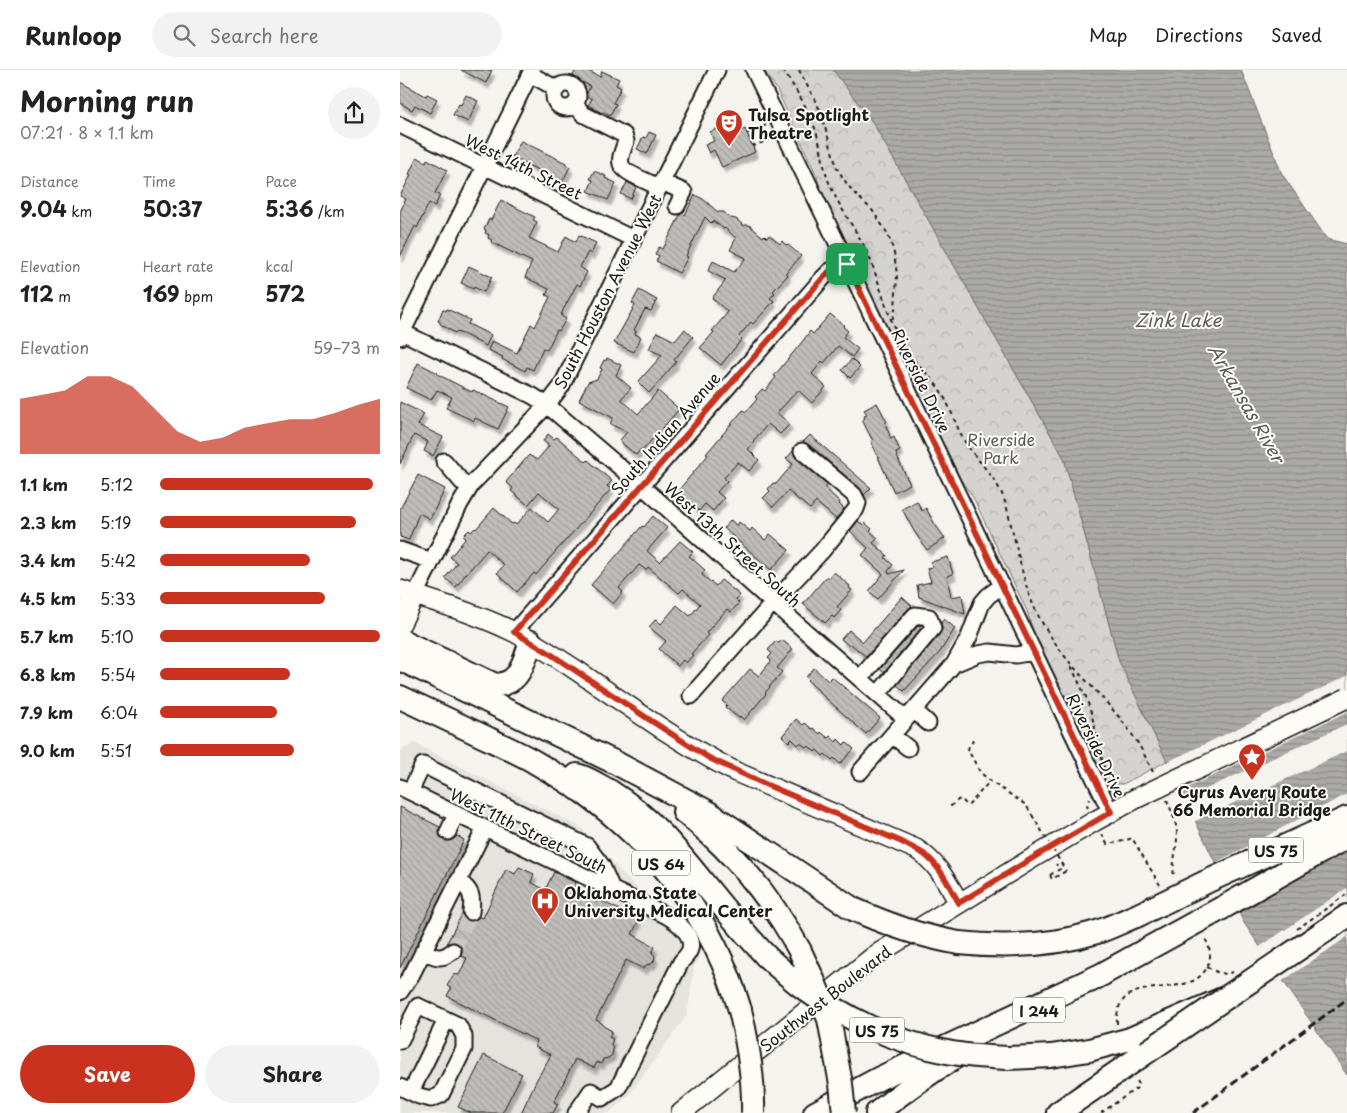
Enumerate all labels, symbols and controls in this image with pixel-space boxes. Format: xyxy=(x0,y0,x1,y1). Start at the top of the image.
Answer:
search box xyxy=(152,12,502,57)
text: Runloop xyxy=(25,17,122,53)
icon: search xyxy=(170,21,198,49)
text: Search here xyxy=(210,21,318,49)
text: Map xyxy=(1089,21,1127,48)
text: Directions xyxy=(1155,21,1243,48)
text: Saved xyxy=(1271,21,1322,48)
text: Morning run xyxy=(20,79,194,122)
button: share xyxy=(328,87,380,139)
place label: Tulsa Spotlight Theatre xyxy=(748,102,869,144)
theatre icon: Tulsa Spotlight Theatre xyxy=(714,108,744,147)
text: 07:21 · 8 × 1.1 km xyxy=(20,120,154,144)
street label: West 14th Street xyxy=(461,127,587,205)
text: Distance xyxy=(20,171,79,192)
text: Time xyxy=(143,171,176,192)
text: Pace xyxy=(265,171,297,192)
street label: South Houston Avenue West xyxy=(547,189,667,393)
text: 9.04 xyxy=(20,192,67,224)
text: 50:37 xyxy=(143,192,202,224)
text: 5:36 xyxy=(265,192,313,224)
text: km xyxy=(67,201,92,222)
text: /km xyxy=(313,201,345,222)
pin xyxy=(826,243,868,285)
icon: arrive xyxy=(833,250,861,278)
text: Elevation xyxy=(20,256,80,277)
text: Heart rate xyxy=(143,256,213,277)
text: kcal xyxy=(265,256,293,277)
text: 112 xyxy=(20,277,54,309)
text: 169 xyxy=(143,277,180,309)
text: 572 xyxy=(265,277,305,309)
text: m xyxy=(54,286,71,307)
text: bpm xyxy=(180,286,213,307)
water label: Zink Lake xyxy=(1135,306,1223,333)
street label: Riverside Drive xyxy=(886,324,958,436)
text: Elevation xyxy=(20,335,89,359)
text: 59–73 m xyxy=(313,335,380,359)
water label: Arkansas River xyxy=(1202,339,1293,470)
street label: South Indian Avenue xyxy=(605,366,725,500)
park label: Riverside Park xyxy=(967,427,1035,469)
text: 1.1 km xyxy=(20,472,68,496)
text: 5:12 xyxy=(100,472,133,496)
street label: West 13th Street South xyxy=(659,476,807,612)
text: 2.3 km xyxy=(20,510,76,534)
text: 5:19 xyxy=(100,510,131,534)
text: 3.4 km xyxy=(20,548,76,572)
text: 5:42 xyxy=(100,548,136,572)
text: 4.5 km xyxy=(20,586,76,610)
text: 5:33 xyxy=(100,586,136,610)
text: 5.7 km xyxy=(20,624,74,648)
text: 5:10 xyxy=(100,624,134,648)
text: 6.8 km xyxy=(20,662,76,686)
text: 5:54 xyxy=(100,662,136,686)
street label: Riverside Drive xyxy=(1061,689,1133,801)
text: 7.9 km xyxy=(20,700,73,724)
text: 6:04 xyxy=(100,700,138,724)
text: 9.0 km xyxy=(20,738,75,762)
text: 5:51 xyxy=(100,738,132,762)
place icon: Cyrus Avery Route 66 Memorial Bridge xyxy=(1237,742,1267,781)
place label: Cyrus Avery Route 66 Memorial Bridge xyxy=(1173,779,1331,821)
street label: West 11th Street South xyxy=(446,781,612,879)
road number: US 75 xyxy=(1248,838,1304,862)
road number: US 64 xyxy=(632,850,690,876)
place label: Oklahoma State University Medical Center xyxy=(564,880,773,922)
hospital icon: Oklahoma State University Medical Center xyxy=(530,886,560,925)
street label: Southwest Boulevard xyxy=(754,939,896,1057)
road number: I 244 xyxy=(1013,998,1065,1022)
road number: US 75 xyxy=(850,1018,904,1042)
button: Save xyxy=(20,1045,195,1103)
button: Share xyxy=(205,1045,380,1103)

